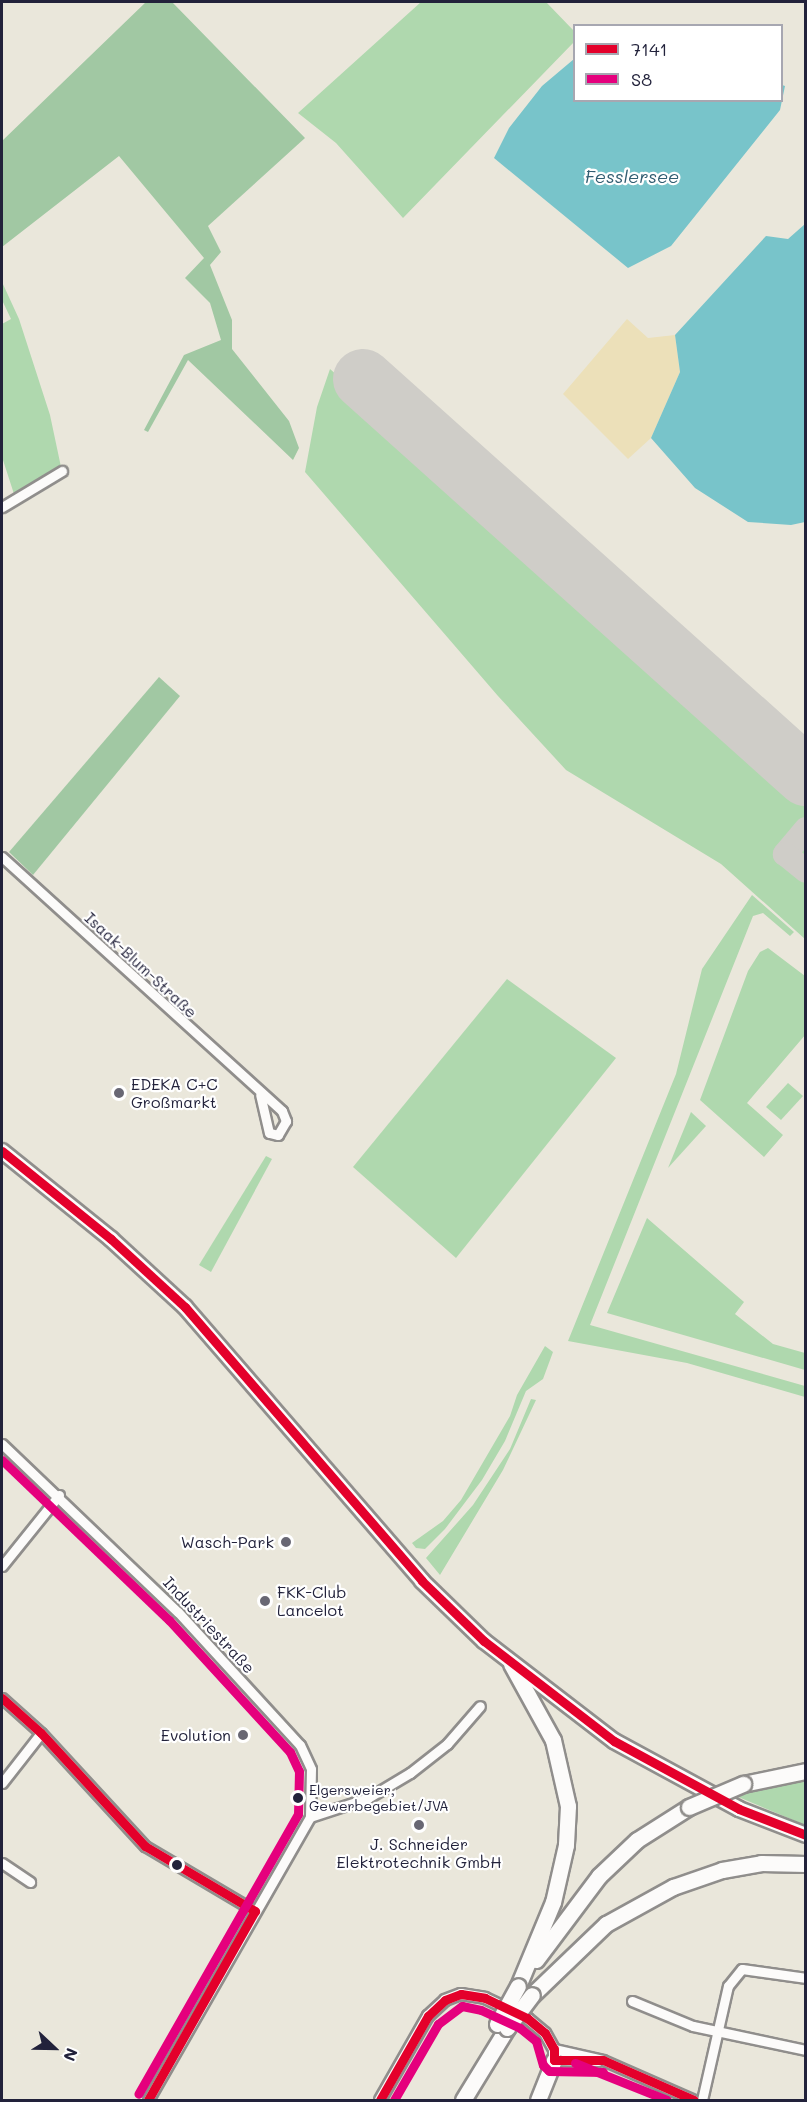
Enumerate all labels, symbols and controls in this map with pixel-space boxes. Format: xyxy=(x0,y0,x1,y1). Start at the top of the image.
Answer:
legend xyxy=(573,24,783,102)
text: 7141 xyxy=(631,37,668,61)
text: S8 xyxy=(631,67,652,91)
water label: Fesslersee xyxy=(585,165,679,187)
street label: Isaak-Blum-Straße xyxy=(81,908,201,1022)
place label: EDEKA C+C Großmarkt xyxy=(131,1074,218,1112)
marker: EDEKA C+C Großmarkt xyxy=(112,1086,126,1100)
place label: Wasch-Park xyxy=(181,1532,274,1552)
marker: Wasch-Park xyxy=(279,1535,293,1549)
street label: Industriestraße xyxy=(159,1573,259,1677)
place label: FKK-Club Lancelot xyxy=(277,1582,347,1620)
marker: FKK-Club Lancelot xyxy=(258,1594,272,1608)
place label: Evolution xyxy=(161,1725,231,1745)
marker: Evolution xyxy=(236,1728,250,1742)
place label: Elgersweier, Gewerbegebiet/JVA xyxy=(309,1782,449,1814)
marker: Elgersweier, Gewerbegebiet/JVA xyxy=(292,1792,304,1804)
marker: J. Schneider Elektrotechnik GmbH xyxy=(412,1818,426,1832)
place label: J. Schneider Elektrotechnik GmbH xyxy=(336,1834,502,1872)
unlabelled marker xyxy=(171,1859,183,1871)
north arrow xyxy=(24,2018,84,2078)
text: N xyxy=(59,2045,83,2064)

